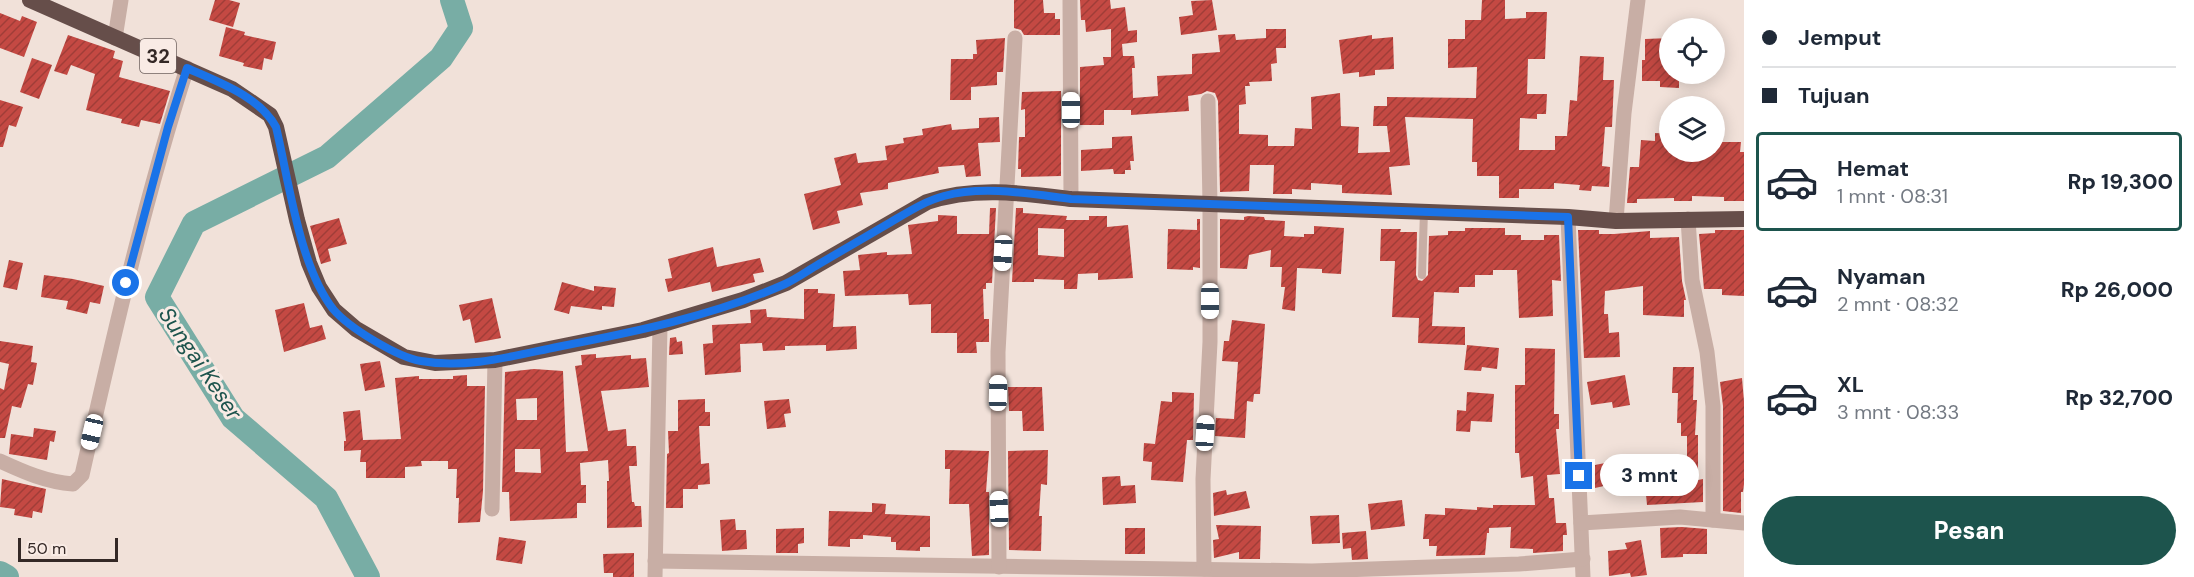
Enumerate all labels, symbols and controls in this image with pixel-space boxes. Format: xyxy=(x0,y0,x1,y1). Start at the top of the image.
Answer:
map controls xyxy=(1659,18,1725,162)
button: locate xyxy=(1659,18,1725,84)
text: Jemput xyxy=(1798,23,1881,52)
road number: 32 xyxy=(140,39,176,73)
text: Tujuan xyxy=(1798,81,1870,110)
car xyxy=(1062,92,1080,128)
button: layers xyxy=(1659,96,1725,162)
text: Hemat xyxy=(1837,154,1909,183)
icon: car xyxy=(1765,155,1819,209)
text: Rp 19,300 xyxy=(2067,167,2173,196)
text: 1 mnt · 08:31 xyxy=(1837,183,1948,209)
car xyxy=(993,235,1013,271)
text: Nyaman xyxy=(1837,262,1926,291)
icon: car xyxy=(1765,263,1819,317)
route start xyxy=(112,269,139,296)
text: Rp 26,000 xyxy=(2061,275,2173,304)
car xyxy=(1201,283,1219,319)
text: 2 mnt · 08:32 xyxy=(1837,291,1959,317)
water label: Sungai Keser xyxy=(152,301,249,426)
text: XL xyxy=(1837,370,1864,399)
icon: car xyxy=(1765,371,1819,425)
car xyxy=(989,375,1007,411)
text: Rp 32,700 xyxy=(2065,383,2173,412)
text: 3 mnt · 08:33 xyxy=(1837,399,1959,425)
car xyxy=(79,412,105,452)
car xyxy=(1195,415,1215,451)
callout: 3 mnt xyxy=(1600,455,1699,497)
route end xyxy=(1565,462,1592,489)
text: 3 mnt xyxy=(1621,462,1678,488)
car xyxy=(989,491,1009,527)
button: Pesan xyxy=(1762,496,2176,565)
scale bar xyxy=(18,535,118,562)
text: 50 m xyxy=(27,538,66,559)

